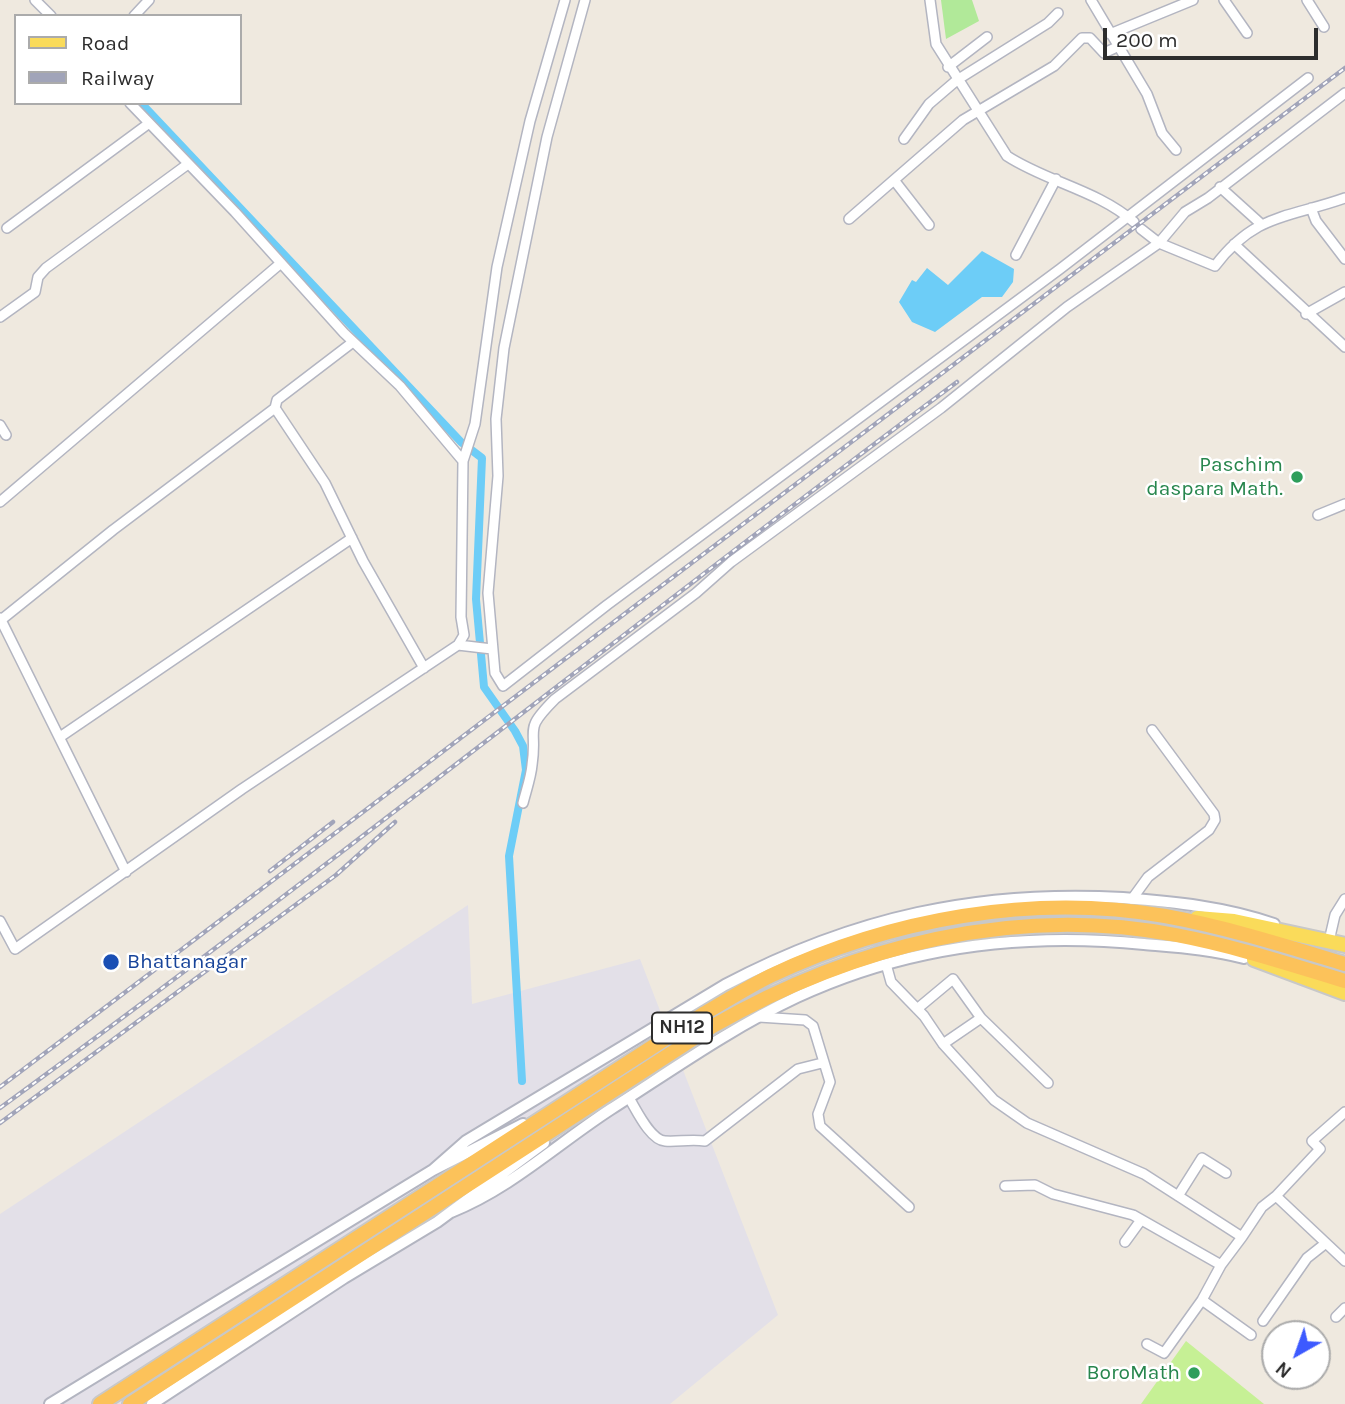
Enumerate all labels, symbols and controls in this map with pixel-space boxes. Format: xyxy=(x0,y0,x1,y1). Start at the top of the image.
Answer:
legend xyxy=(14,14,242,105)
scale bar xyxy=(1107,14,1322,58)
text: 200 m xyxy=(1116,28,1178,52)
text: Road xyxy=(81,31,129,55)
text: Railway xyxy=(81,66,154,90)
place label: Paschim daspara Math. xyxy=(1146,452,1283,502)
marker: Paschim daspara Math. xyxy=(1289,469,1305,485)
place label: Bhattanagar xyxy=(127,949,247,975)
marker: Bhattanagar xyxy=(101,952,121,972)
road number: NH12 xyxy=(652,1012,712,1044)
north arrow xyxy=(1261,1320,1331,1390)
text: N xyxy=(1271,1357,1296,1382)
place label: BoroMath xyxy=(1086,1360,1180,1386)
marker: BoroMath xyxy=(1186,1365,1202,1381)

